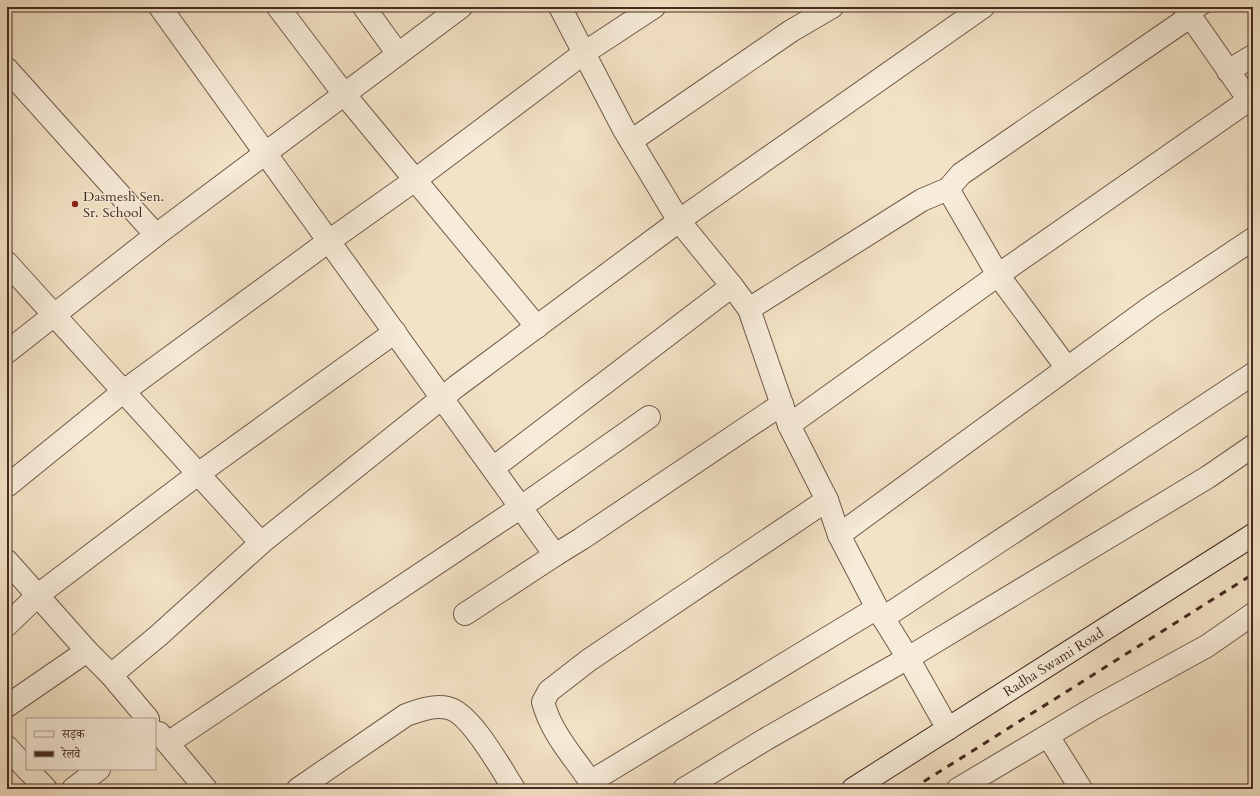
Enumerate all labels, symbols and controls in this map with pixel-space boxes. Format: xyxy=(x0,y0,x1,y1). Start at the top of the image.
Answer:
place label: Dasmesh Sen. Sr. School xyxy=(83,187,164,222)
marker: Dasmesh Sen. Sr. School xyxy=(70,199,80,209)
street label: Radha Swami Road xyxy=(1000,623,1108,701)
legend xyxy=(26,718,156,770)
text: सड़क xyxy=(61,726,86,742)
text: रेलवे xyxy=(60,746,81,762)

